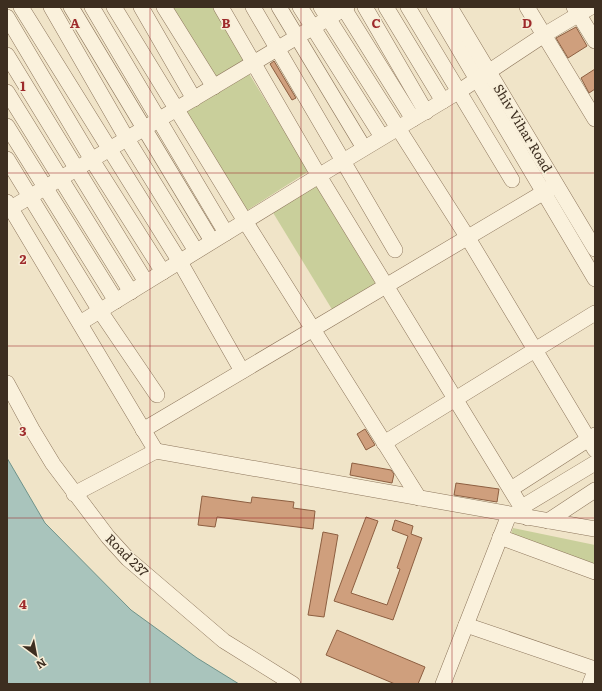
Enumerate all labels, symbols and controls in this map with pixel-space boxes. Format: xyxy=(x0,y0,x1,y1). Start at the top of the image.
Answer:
text: A xyxy=(70,13,80,32)
text: B xyxy=(222,13,231,32)
text: C xyxy=(371,13,381,32)
text: D xyxy=(522,13,532,32)
text: 1 xyxy=(20,76,26,95)
street label: Shiv Vihar Road xyxy=(489,80,557,176)
text: 2 xyxy=(20,249,27,268)
text: 3 xyxy=(19,421,27,440)
street label: Road 237 xyxy=(102,529,153,581)
text: 4 xyxy=(19,594,27,613)
north arrow xyxy=(16,635,56,675)
text: N xyxy=(34,655,50,674)

